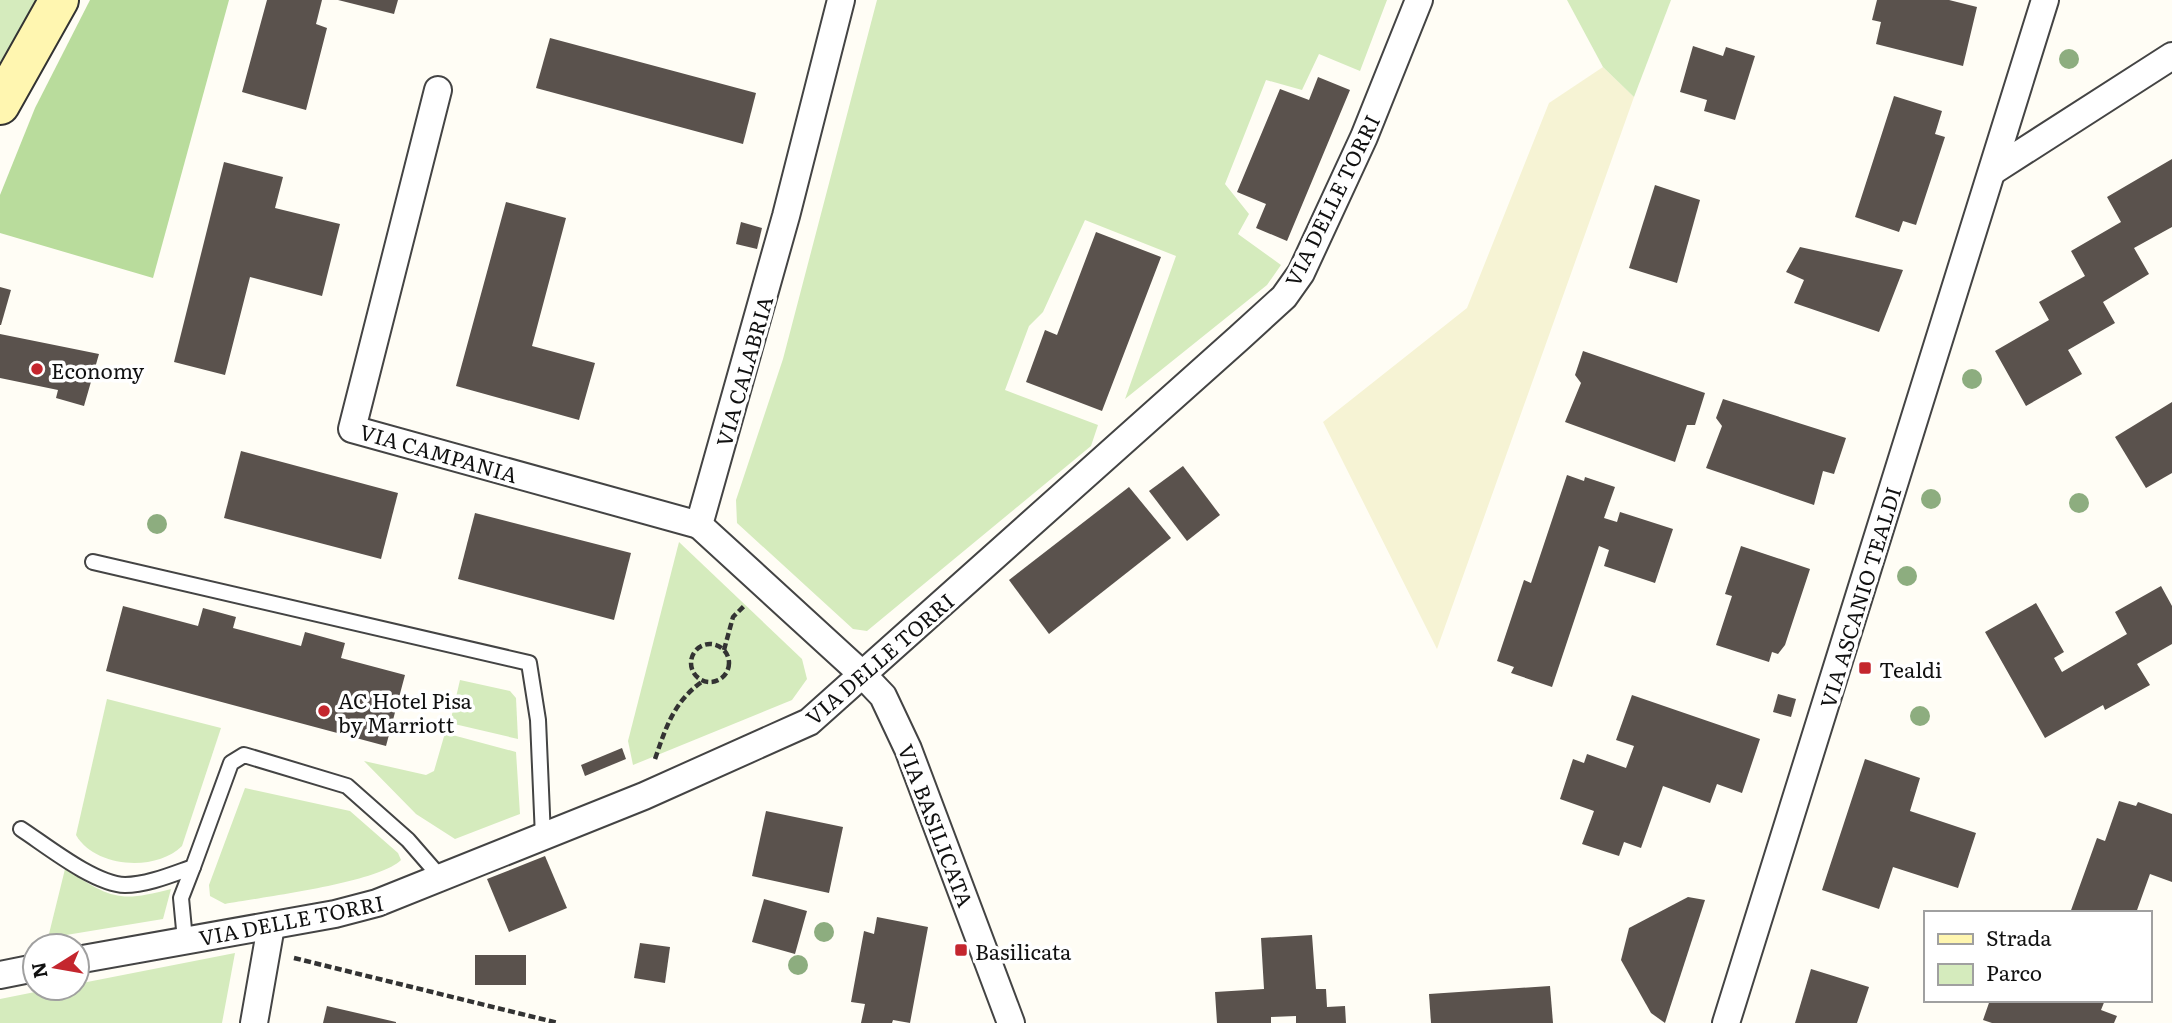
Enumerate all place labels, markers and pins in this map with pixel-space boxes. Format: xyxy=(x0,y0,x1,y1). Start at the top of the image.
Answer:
place label: Economy xyxy=(51,354,145,385)
marker: Economy xyxy=(29,361,45,377)
place label: Tealdi xyxy=(1879,653,1942,684)
marker: Tealdi xyxy=(1857,660,1873,676)
place label: AC Hotel Pisa by Marriott xyxy=(338,684,473,739)
marker: AC Hotel Pisa by Marriott xyxy=(316,703,332,719)
place label: Basilicata xyxy=(975,935,1072,966)
marker: Basilicata xyxy=(953,942,969,958)

